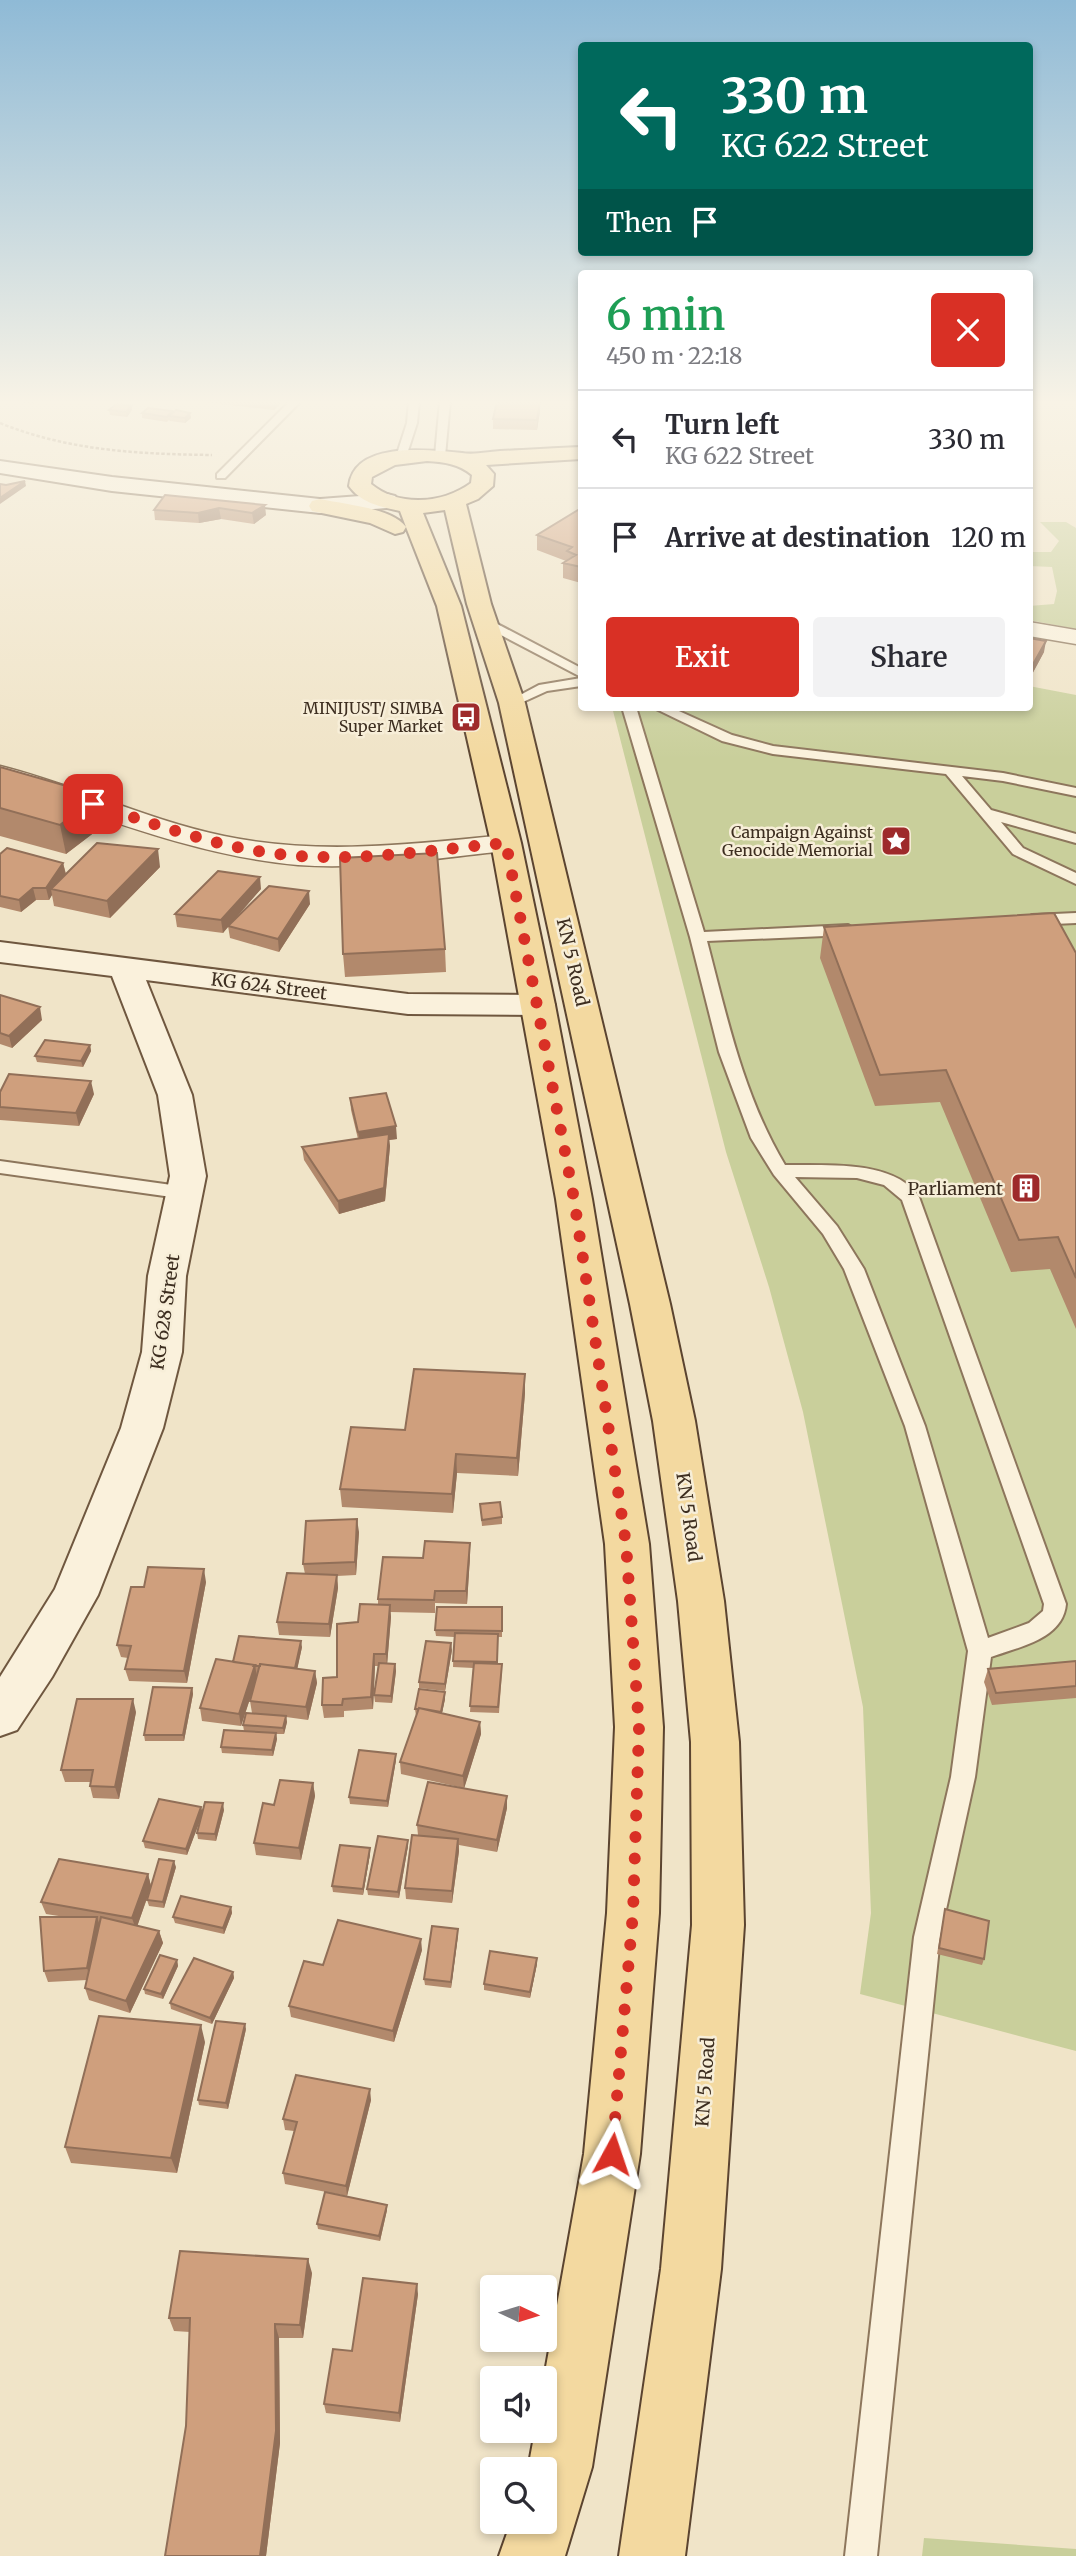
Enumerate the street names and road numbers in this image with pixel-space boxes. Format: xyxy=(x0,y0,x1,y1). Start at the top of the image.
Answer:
street label: KN 5 Road xyxy=(552,916,594,1009)
street label: KG 624 Street xyxy=(210,967,328,1005)
street label: KG 628 Street xyxy=(145,1253,185,1371)
street label: KN 5 Road xyxy=(671,1471,707,1563)
street label: KN 5 Road xyxy=(690,2036,720,2128)

